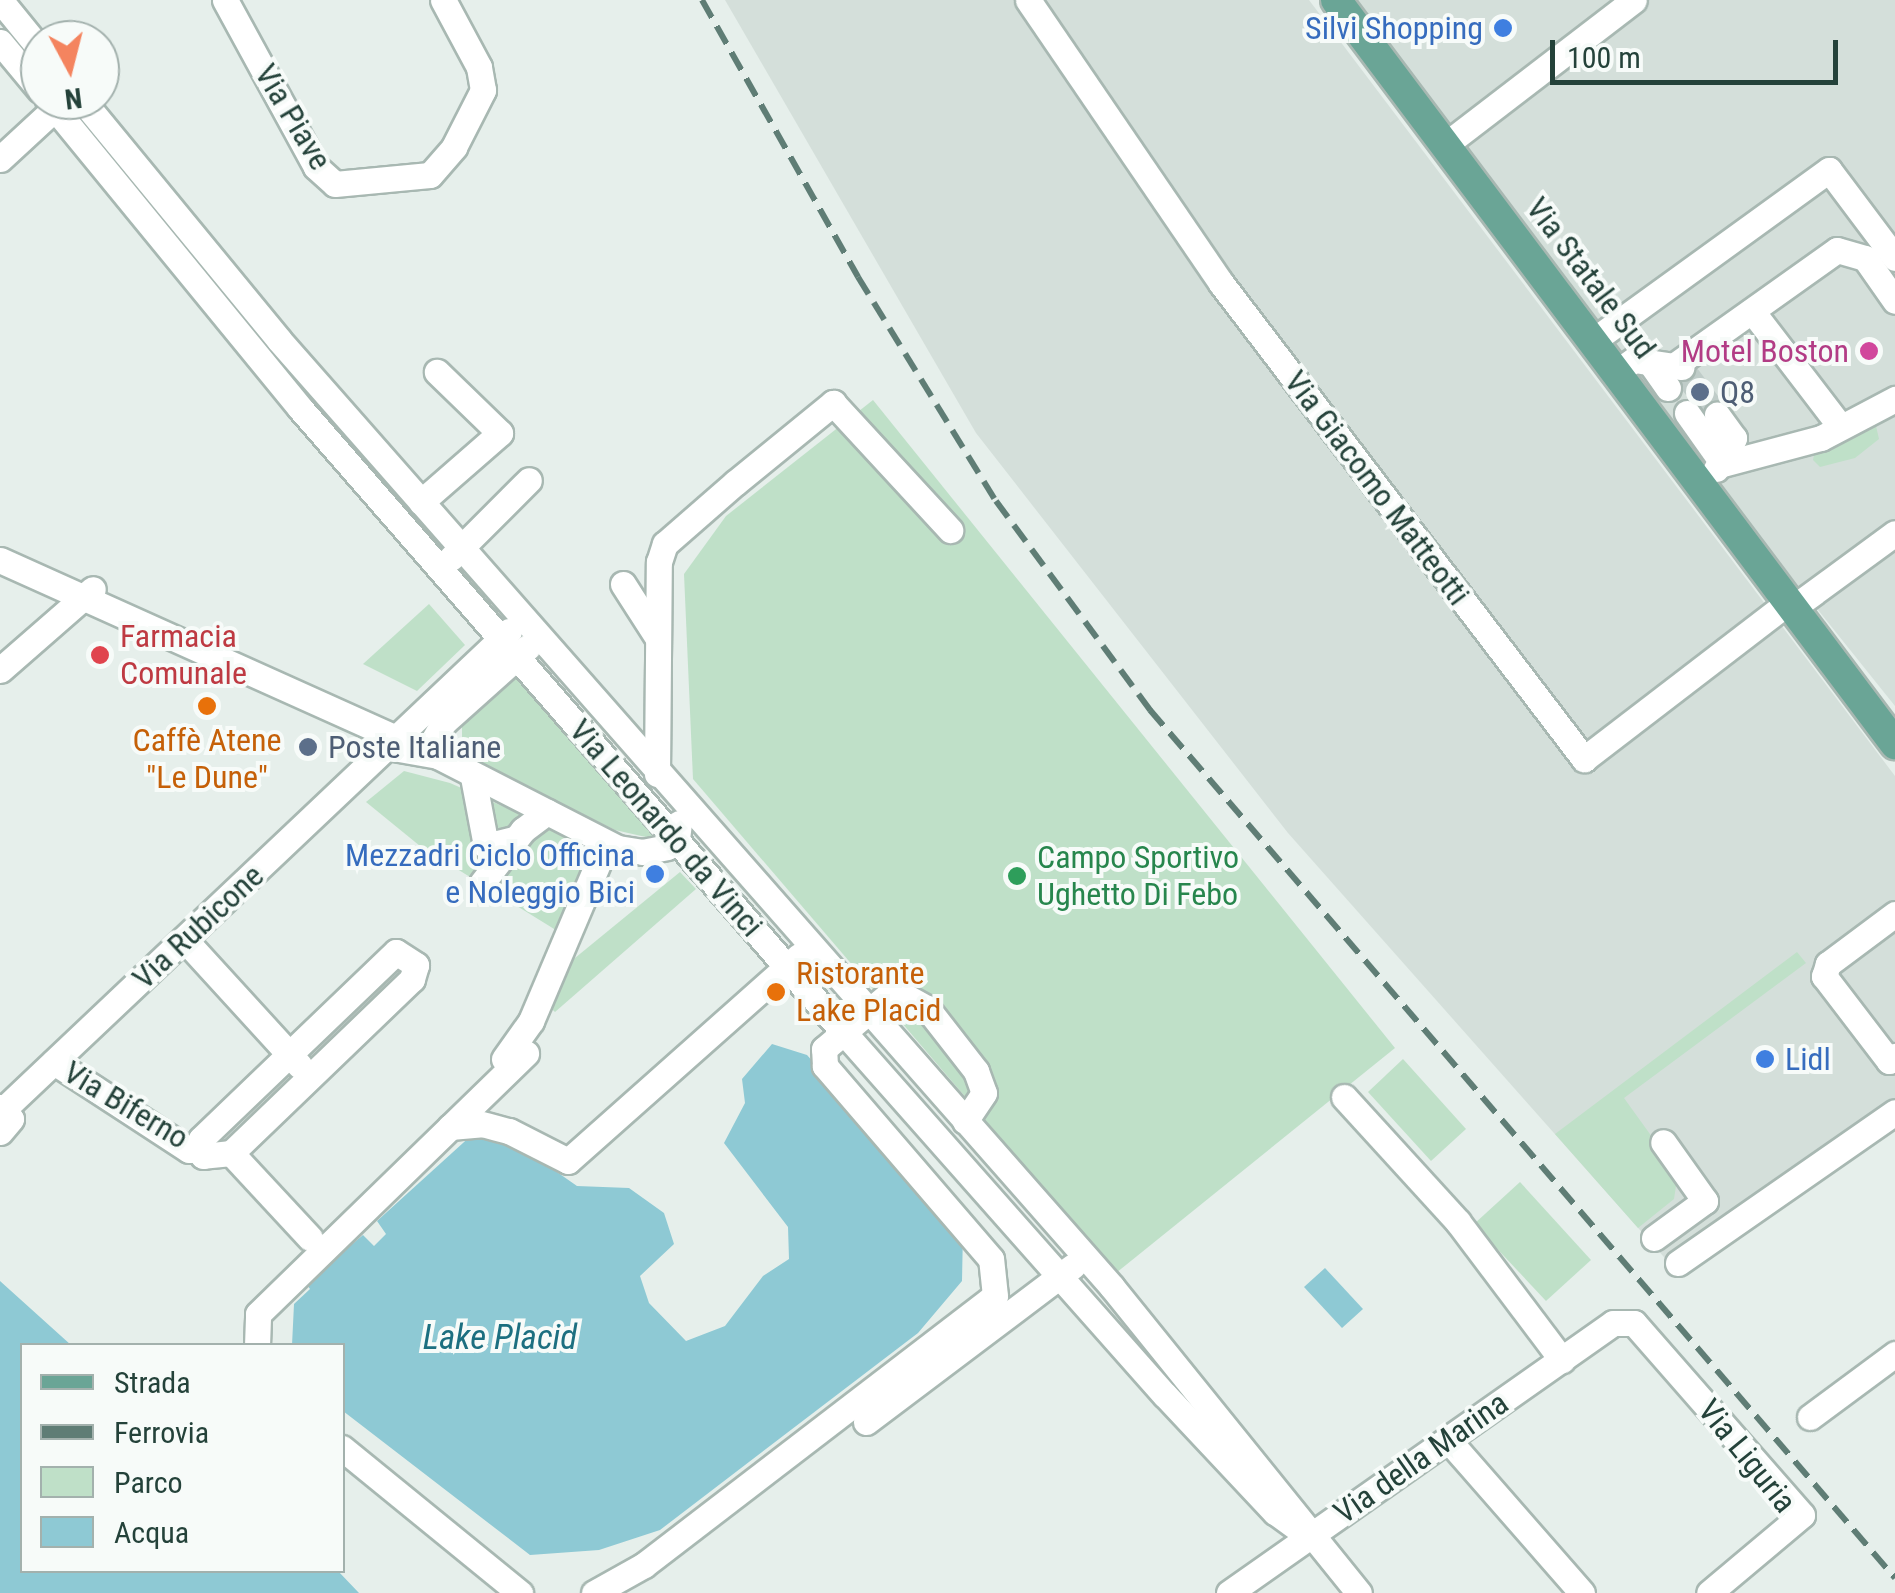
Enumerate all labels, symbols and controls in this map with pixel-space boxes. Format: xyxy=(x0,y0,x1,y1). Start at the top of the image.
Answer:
place label: Silvi Shopping xyxy=(1305,9,1483,47)
marker: Silvi Shopping xyxy=(1492,17,1514,39)
north arrow xyxy=(20,20,120,120)
scale bar xyxy=(1555,20,1842,82)
text: 100 m xyxy=(1567,40,1641,75)
street label: Via Piave xyxy=(247,57,339,177)
text: N xyxy=(63,81,84,116)
street label: Via Statale Sud xyxy=(1518,190,1664,366)
place label: Motel Boston xyxy=(1681,332,1849,370)
marker: Motel Boston xyxy=(1858,340,1880,362)
street label: Via Giacomo Matteotti xyxy=(1276,363,1478,613)
place label: Q8 xyxy=(1720,373,1755,411)
marker: Q8 xyxy=(1689,381,1711,403)
place label: Farmacia Comunale xyxy=(120,618,247,693)
marker: Farmacia Comunale xyxy=(89,644,111,666)
marker: Caffè Atene "Le Dune" xyxy=(196,695,218,717)
street label: Via Leonardo da Vinci xyxy=(561,712,771,944)
place label: Caffè Atene "Le Dune" xyxy=(133,722,281,797)
place label: Poste Italiane xyxy=(328,728,501,766)
marker: Poste Italiane xyxy=(297,736,319,758)
place label: Mezzadri Ciclo Officina e Noleggio Bici xyxy=(345,837,635,912)
place label: Campo Sportivo Ughetto Di Febo xyxy=(1037,839,1239,914)
street label: Via Rubicone xyxy=(125,857,271,997)
marker: Mezzadri Ciclo Officina e Noleggio Bici xyxy=(644,863,666,885)
marker: Campo Sportivo Ughetto Di Febo xyxy=(1006,865,1028,887)
place label: Ristorante Lake Placid xyxy=(796,955,941,1030)
marker: Ristorante Lake Placid xyxy=(765,981,787,1003)
place label: Lidl xyxy=(1785,1040,1831,1078)
marker: Lidl xyxy=(1754,1048,1776,1070)
street label: Via Biferno xyxy=(57,1053,195,1157)
water label: Lake Placid xyxy=(423,1317,577,1359)
legend xyxy=(20,1343,345,1573)
text: Strada xyxy=(114,1365,191,1400)
street label: Via della Marina xyxy=(1327,1384,1515,1532)
street label: Via Liguria xyxy=(1690,1392,1804,1520)
text: Ferrovia xyxy=(114,1415,209,1450)
text: Parco xyxy=(114,1465,183,1500)
text: Acqua xyxy=(114,1515,189,1550)

